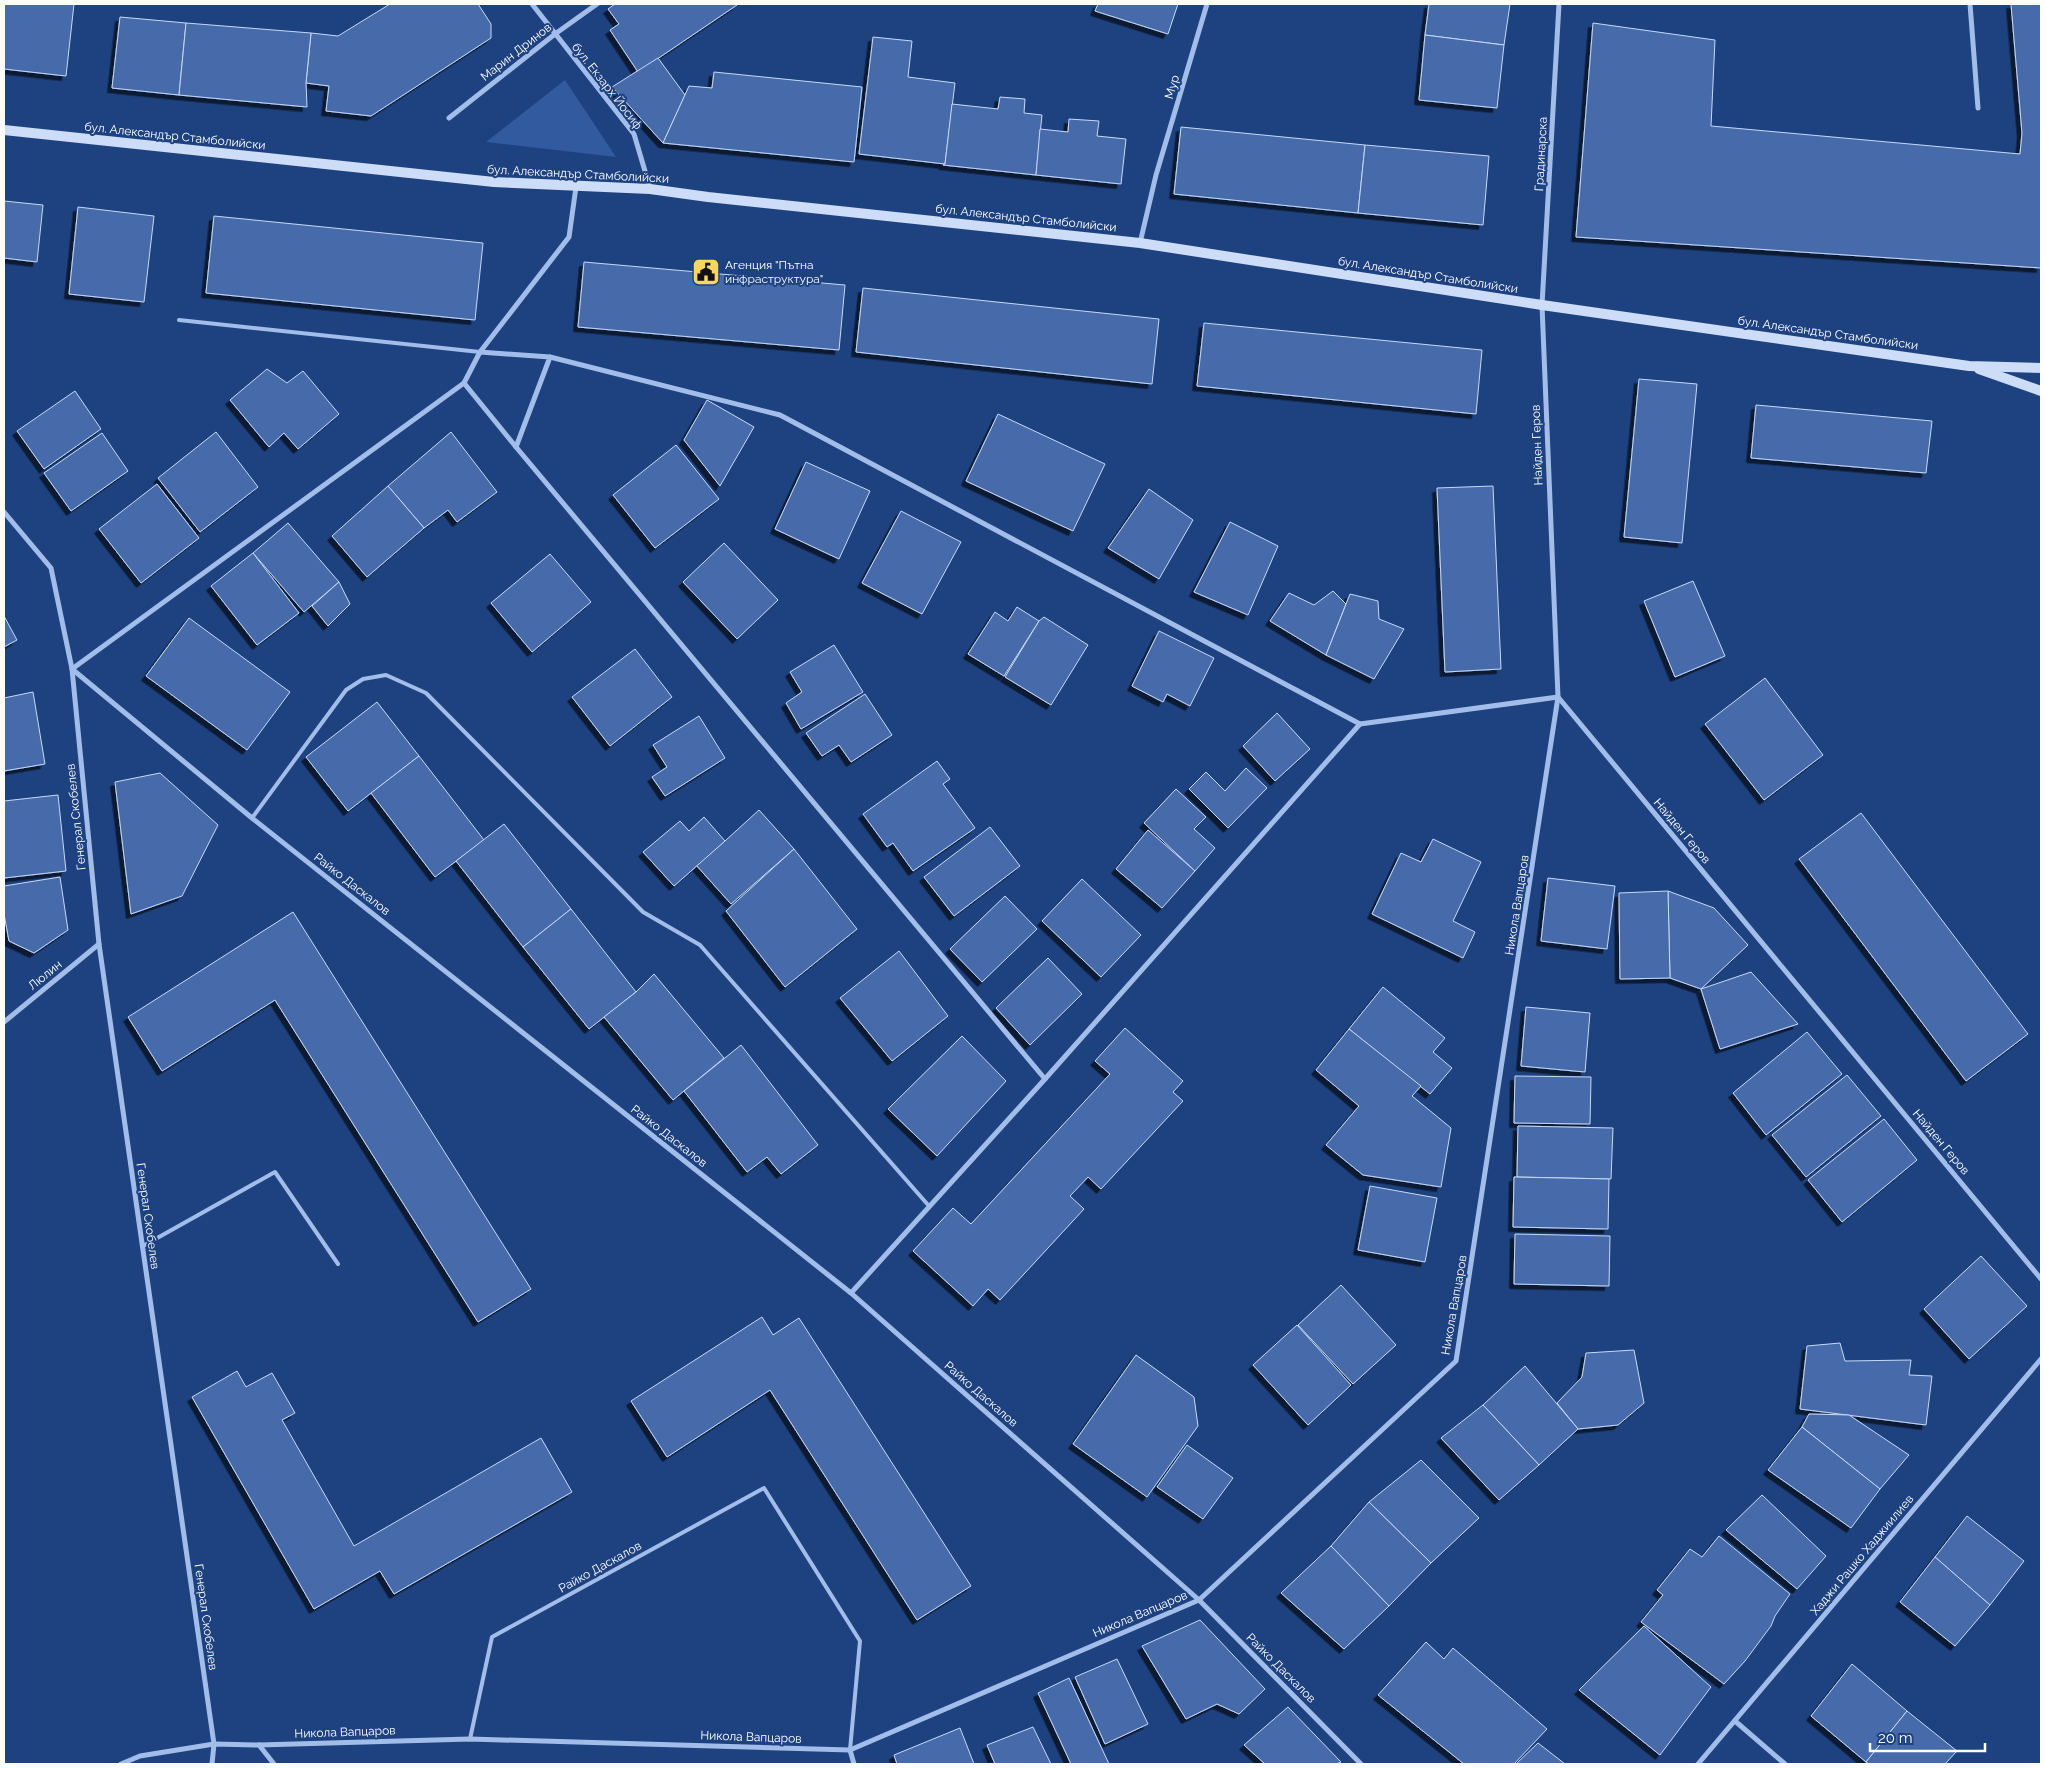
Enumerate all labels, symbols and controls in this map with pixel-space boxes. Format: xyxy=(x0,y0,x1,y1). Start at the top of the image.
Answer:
street label: Марин Дринов xyxy=(478,20,554,84)
street label: бул. Екзарх Йосиф xyxy=(569,40,645,132)
street label: Мур xyxy=(1162,73,1182,101)
street label: Градинарска xyxy=(1532,116,1550,192)
street label: бул. Александър Стамболийски xyxy=(84,120,266,152)
street label: бул. Александър Стамболийски xyxy=(487,162,669,186)
street label: бул. Александър Стамболийски xyxy=(935,202,1117,234)
street label: бул. Александър Стамболийски xyxy=(1337,254,1519,296)
public building icon: Агенция "Пътна инфраструктура" xyxy=(691,257,721,287)
place label: Агенция "Пътна инфраструктура" xyxy=(725,258,823,286)
street label: бул. Александър Стамболийски xyxy=(1737,313,1919,353)
street label: Найден Геров xyxy=(1529,404,1545,486)
street label: Генерал Скобелев xyxy=(63,763,89,871)
street label: Найден Геров xyxy=(1651,796,1713,866)
street label: Райко Даскалов xyxy=(311,850,393,918)
street label: Никола Вапцаров xyxy=(1502,854,1532,956)
street label: Люлин xyxy=(25,957,65,993)
street label: Райко Даскалов xyxy=(628,1102,710,1170)
street label: Найден Геров xyxy=(1910,1107,1972,1177)
street label: Генерал Скобелев xyxy=(134,1162,162,1270)
street label: Никола Вапцаров xyxy=(1438,1254,1470,1356)
street label: Райко Даскалов xyxy=(942,1358,1020,1430)
street label: Хаджи Рашко Хаджиилиев xyxy=(1808,1492,1916,1618)
street label: Райко Даскалов xyxy=(556,1538,644,1596)
street label: Генерал Скобелев xyxy=(192,1563,220,1671)
street label: Никола Вапцаров xyxy=(1091,1588,1189,1640)
street label: Райко Даскалов xyxy=(1243,1630,1319,1706)
scale bar xyxy=(1870,1720,1985,1752)
street label: Никола Вапцаров xyxy=(294,1723,396,1741)
street label: Никола Вапцаров xyxy=(700,1728,802,1746)
text: 20 m xyxy=(1878,1729,1913,1747)

